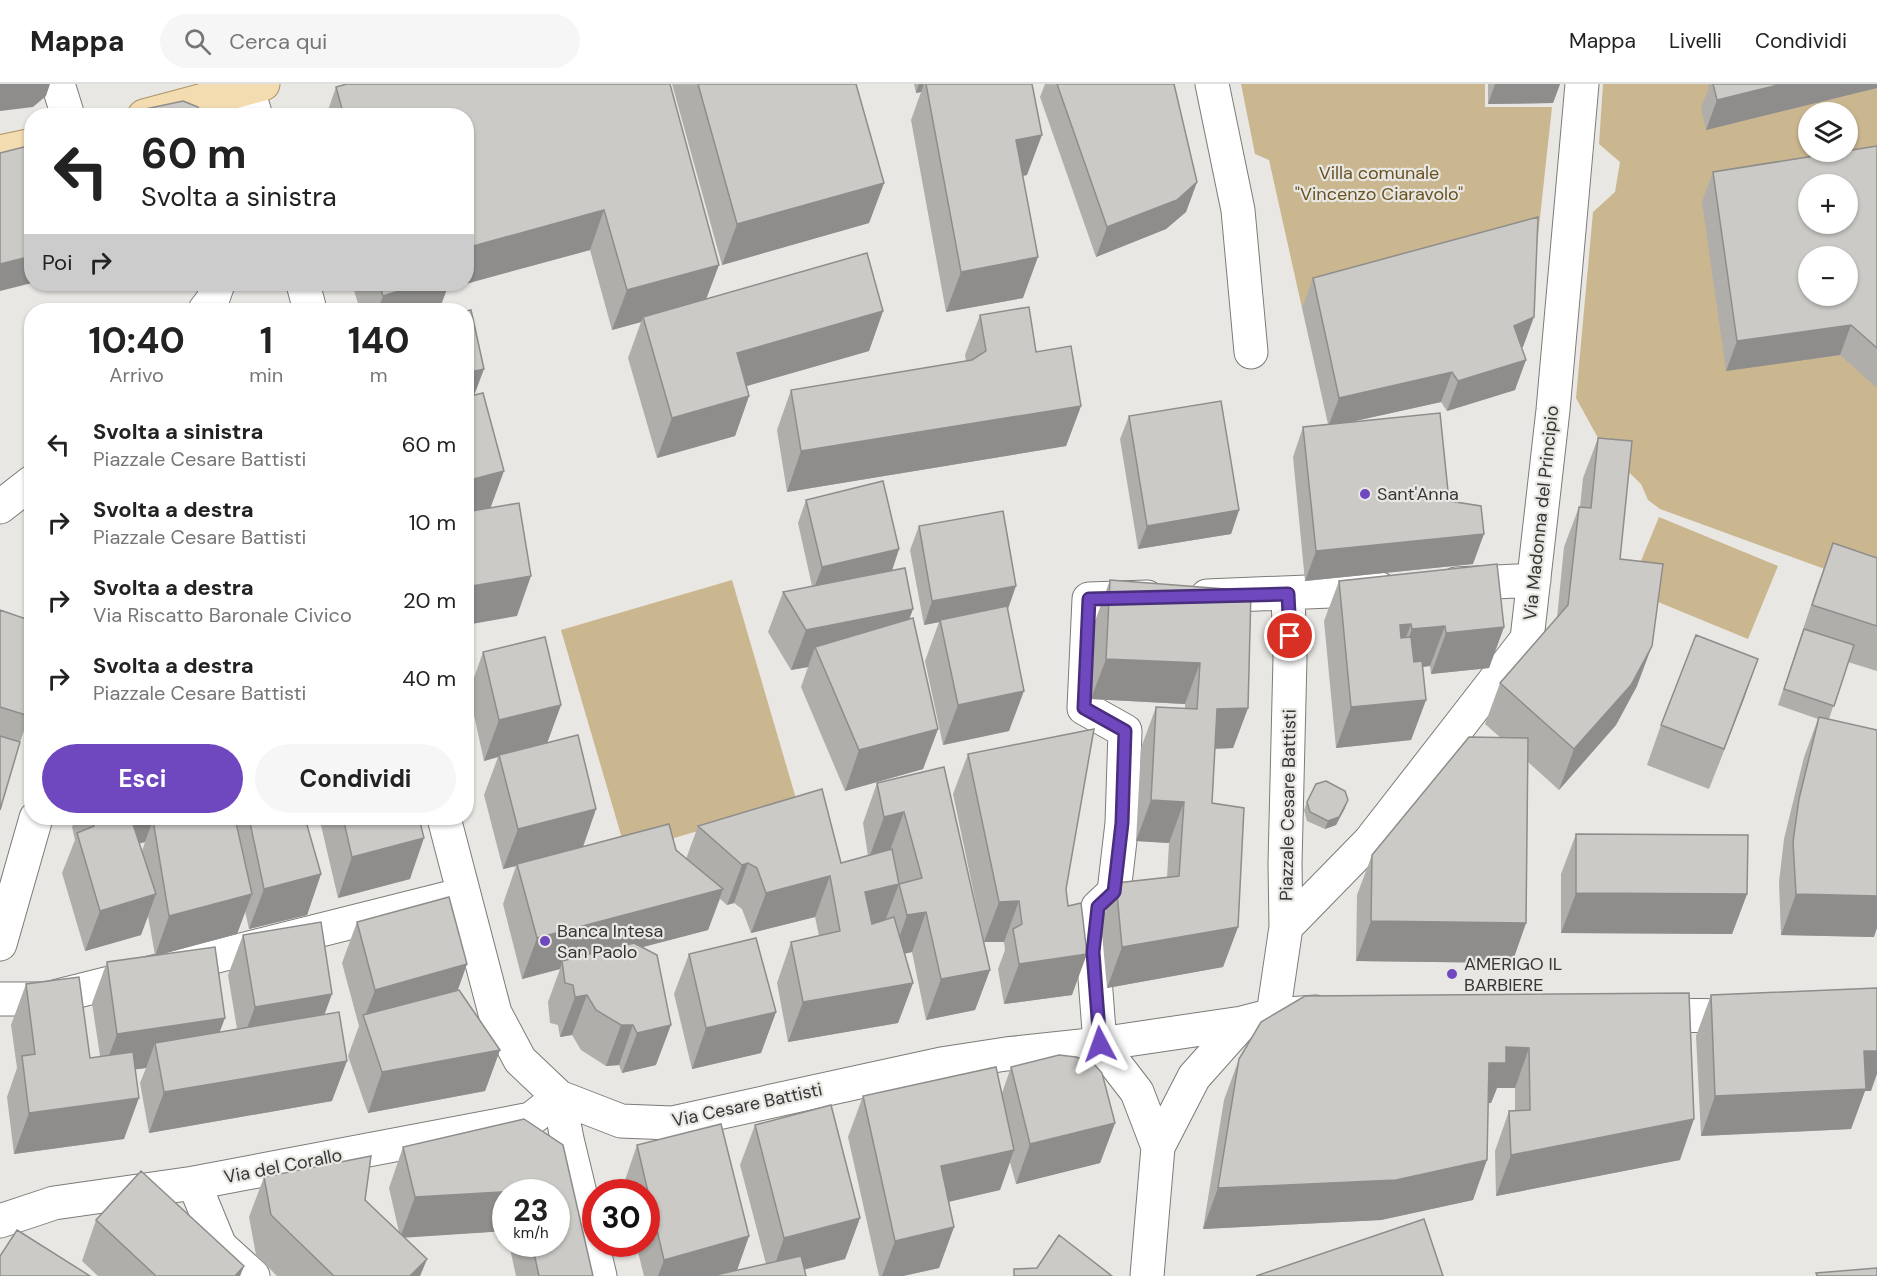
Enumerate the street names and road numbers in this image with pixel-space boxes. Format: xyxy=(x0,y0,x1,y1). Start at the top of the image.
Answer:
street label: Via Madonna del Principio xyxy=(1518,404,1564,622)
street label: Piazzale Cesare Battisti xyxy=(1274,709,1302,901)
street label: Via Cesare Battisti xyxy=(670,1077,824,1133)
street label: Via del Corallo xyxy=(222,1143,344,1189)

